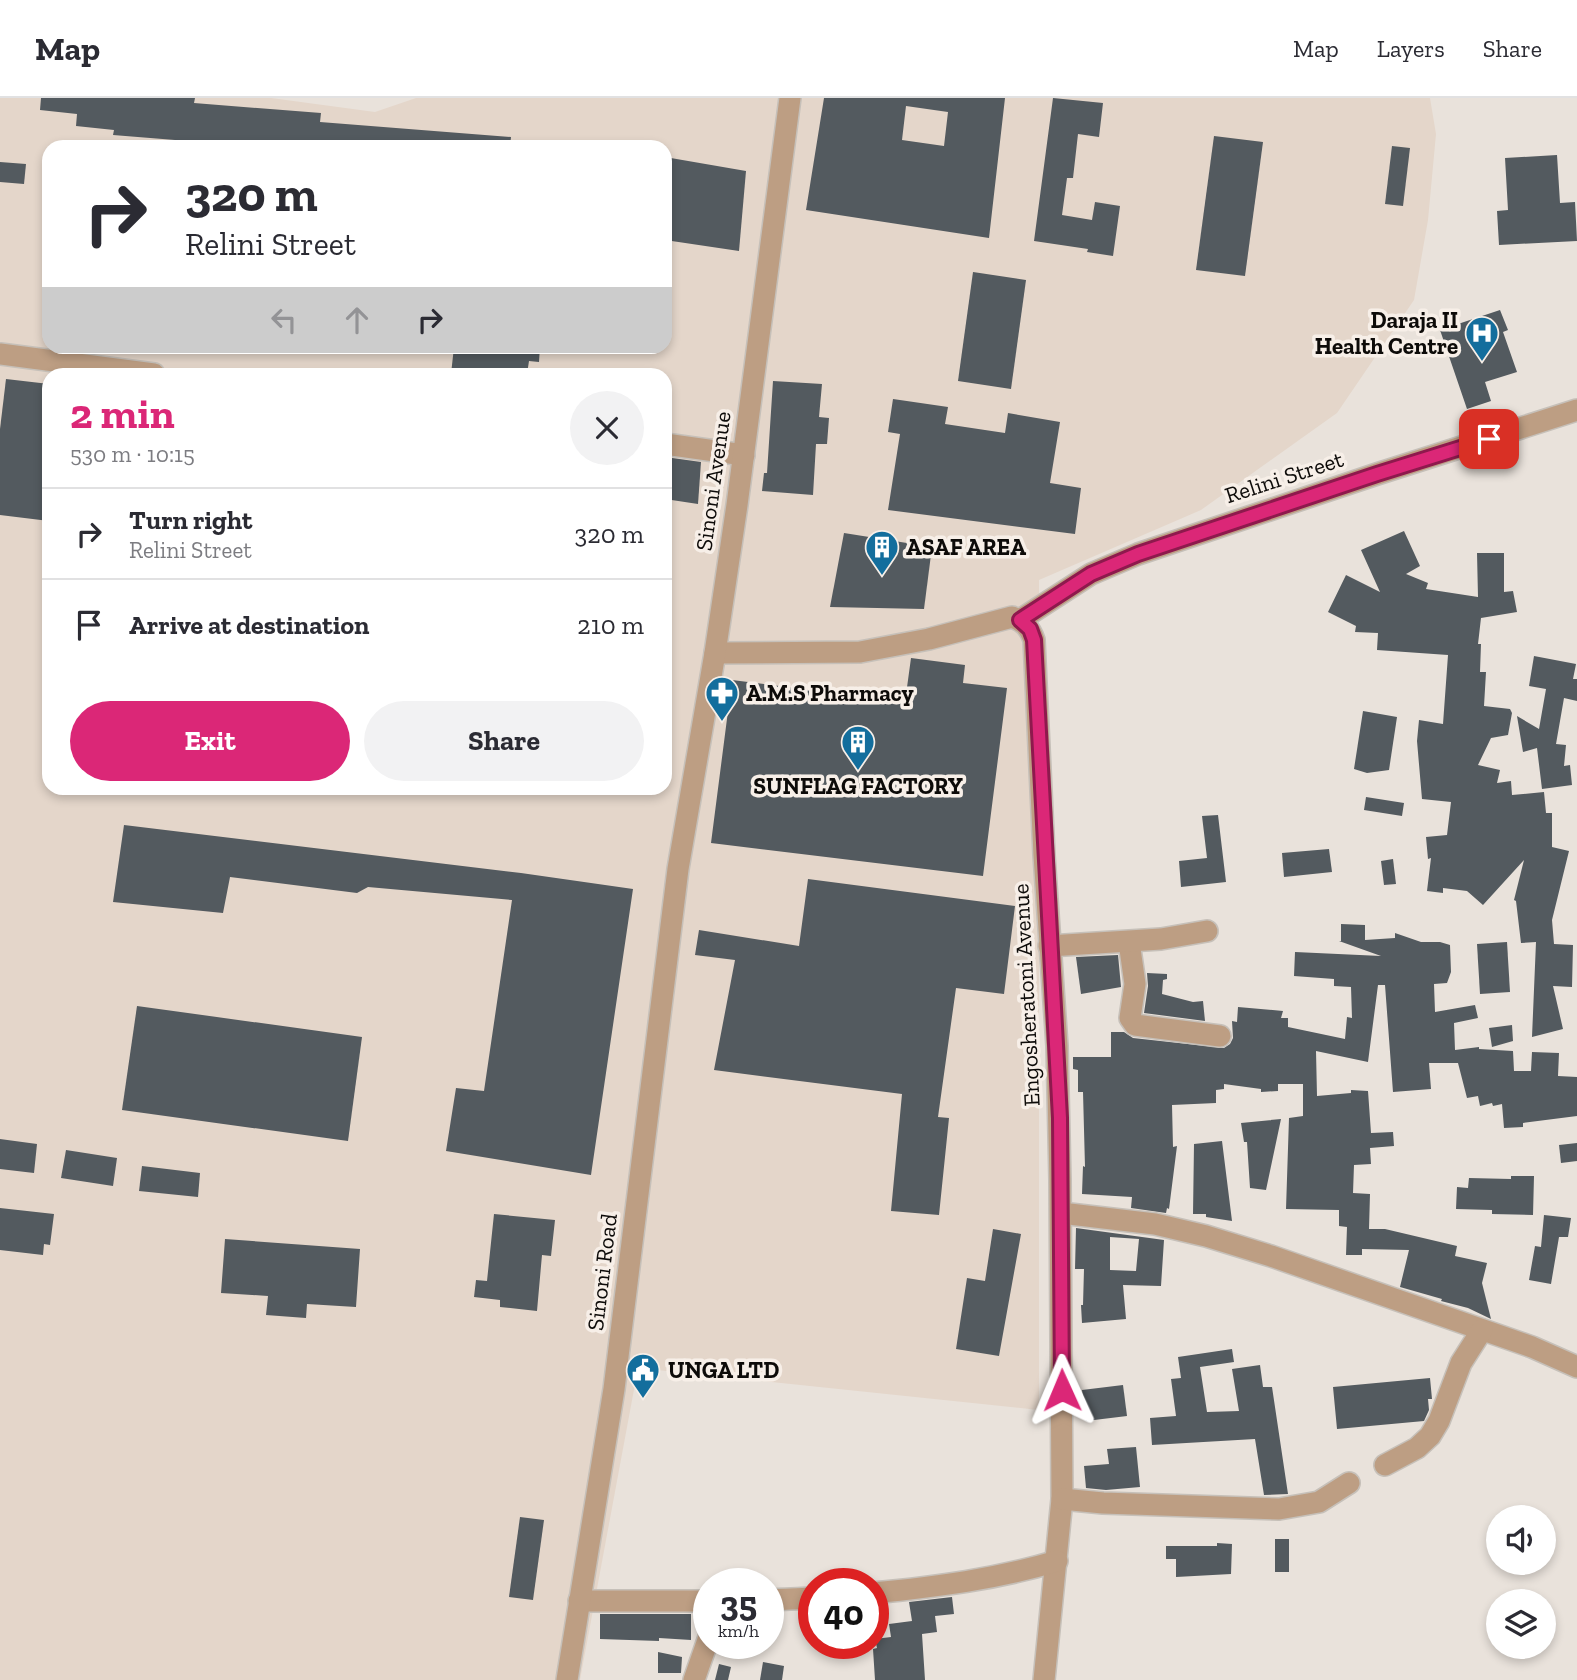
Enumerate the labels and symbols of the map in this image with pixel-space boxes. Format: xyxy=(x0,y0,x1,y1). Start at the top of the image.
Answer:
place label: Daraja II Health Centre xyxy=(1315,306,1458,360)
hospital icon: Daraja II Health Centre xyxy=(1463,314,1501,363)
street label: Sinoni Avenue xyxy=(689,409,737,553)
pin xyxy=(1459,409,1519,469)
street label: Relini Street xyxy=(1221,445,1347,509)
building icon: ASAF AREA xyxy=(863,528,901,577)
place label: ASAF AREA xyxy=(906,533,1026,561)
pharmacy icon: A.M.S Pharmacy xyxy=(703,674,741,723)
place label: A.M.S Pharmacy xyxy=(746,679,915,707)
building icon: SUNFLAG FACTORY xyxy=(839,723,877,772)
place label: SUNFLAG FACTORY xyxy=(753,772,963,800)
street label: Engosheratoni Avenue xyxy=(1006,883,1046,1107)
street label: Sinoni Road xyxy=(581,1211,623,1332)
public building icon: UNGA LTD xyxy=(624,1351,662,1400)
position arrow xyxy=(1025,1353,1099,1427)
place label: UNGA LTD xyxy=(668,1356,779,1384)
speed limit sign: 40 xyxy=(798,1568,889,1659)

